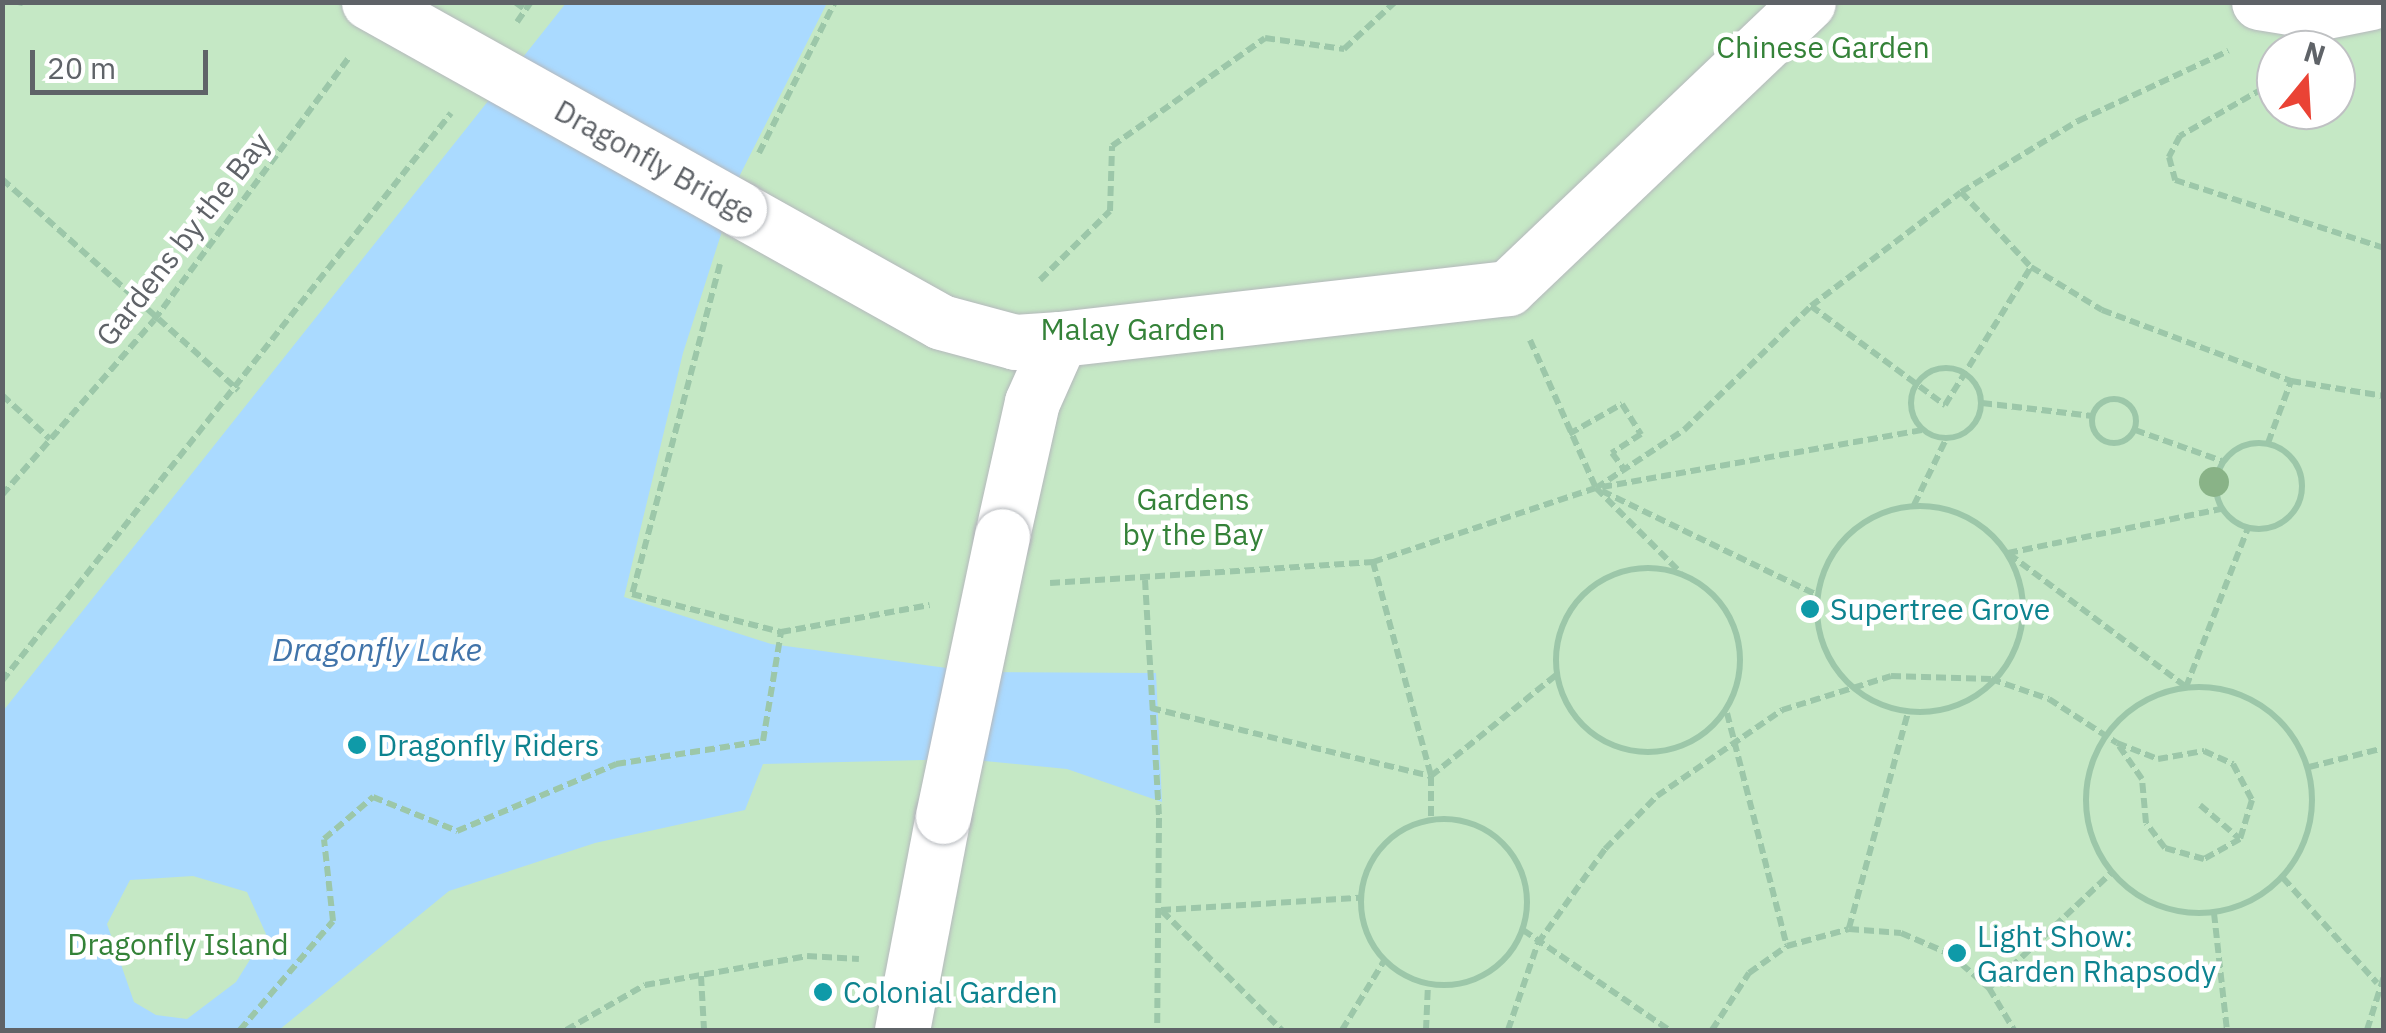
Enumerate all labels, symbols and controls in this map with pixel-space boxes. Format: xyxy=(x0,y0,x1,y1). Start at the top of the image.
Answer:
park label: Chinese Garden xyxy=(1716,29,1930,65)
scale bar xyxy=(35,30,212,92)
north arrow xyxy=(2256,30,2356,130)
text: N xyxy=(2299,32,2330,74)
text: 20 m xyxy=(47,48,116,87)
street label: Dragonfly Bridge xyxy=(548,92,762,232)
street label: Gardens by the Bay xyxy=(88,125,278,353)
park label: Malay Garden xyxy=(1040,311,1226,347)
park label: Gardens by the Bay xyxy=(1123,481,1263,552)
place label: Supertree Grove xyxy=(1830,591,2050,627)
marker: Supertree Grove xyxy=(1799,598,1821,620)
water label: Dragonfly Lake xyxy=(272,630,482,668)
place label: Dragonfly Riders xyxy=(377,727,599,763)
marker: Dragonfly Riders xyxy=(346,734,368,756)
place label: Light Show: Garden Rhapsody xyxy=(1977,918,2216,988)
park label: Dragonfly Island xyxy=(67,926,289,962)
marker: Light Show: Garden Rhapsody xyxy=(1946,942,1968,964)
place label: Colonial Garden xyxy=(843,974,1058,1010)
marker: Colonial Garden xyxy=(812,981,834,1003)

